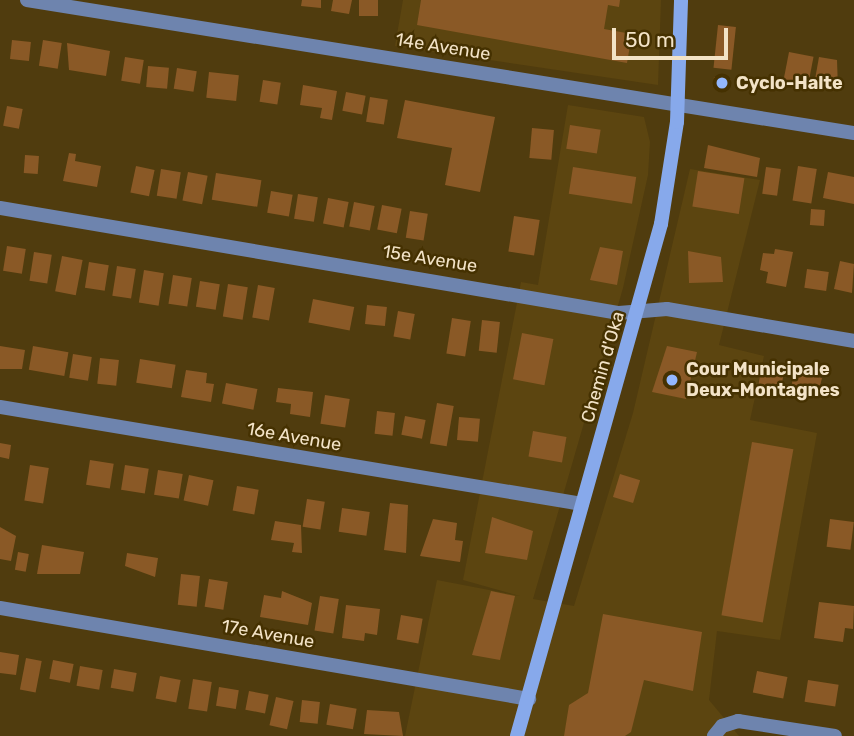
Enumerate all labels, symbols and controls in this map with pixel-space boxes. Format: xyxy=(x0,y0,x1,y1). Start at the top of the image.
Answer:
scale bar xyxy=(616,14,732,58)
text: 50 m xyxy=(625,27,675,52)
street label: 14e Avenue xyxy=(394,29,492,65)
place label: Cyclo-Halte xyxy=(736,72,843,94)
marker: Cyclo-Halte xyxy=(714,75,730,91)
street label: 15e Avenue xyxy=(381,241,479,277)
street label: Chemin d'Oka xyxy=(577,309,629,425)
place label: Cour Municipale Deux-Montagnes xyxy=(686,359,840,402)
marker: Cour Municipale Deux-Montagnes xyxy=(664,372,680,388)
street label: 16e Avenue xyxy=(245,418,343,456)
street label: 17e Avenue xyxy=(220,615,316,653)

